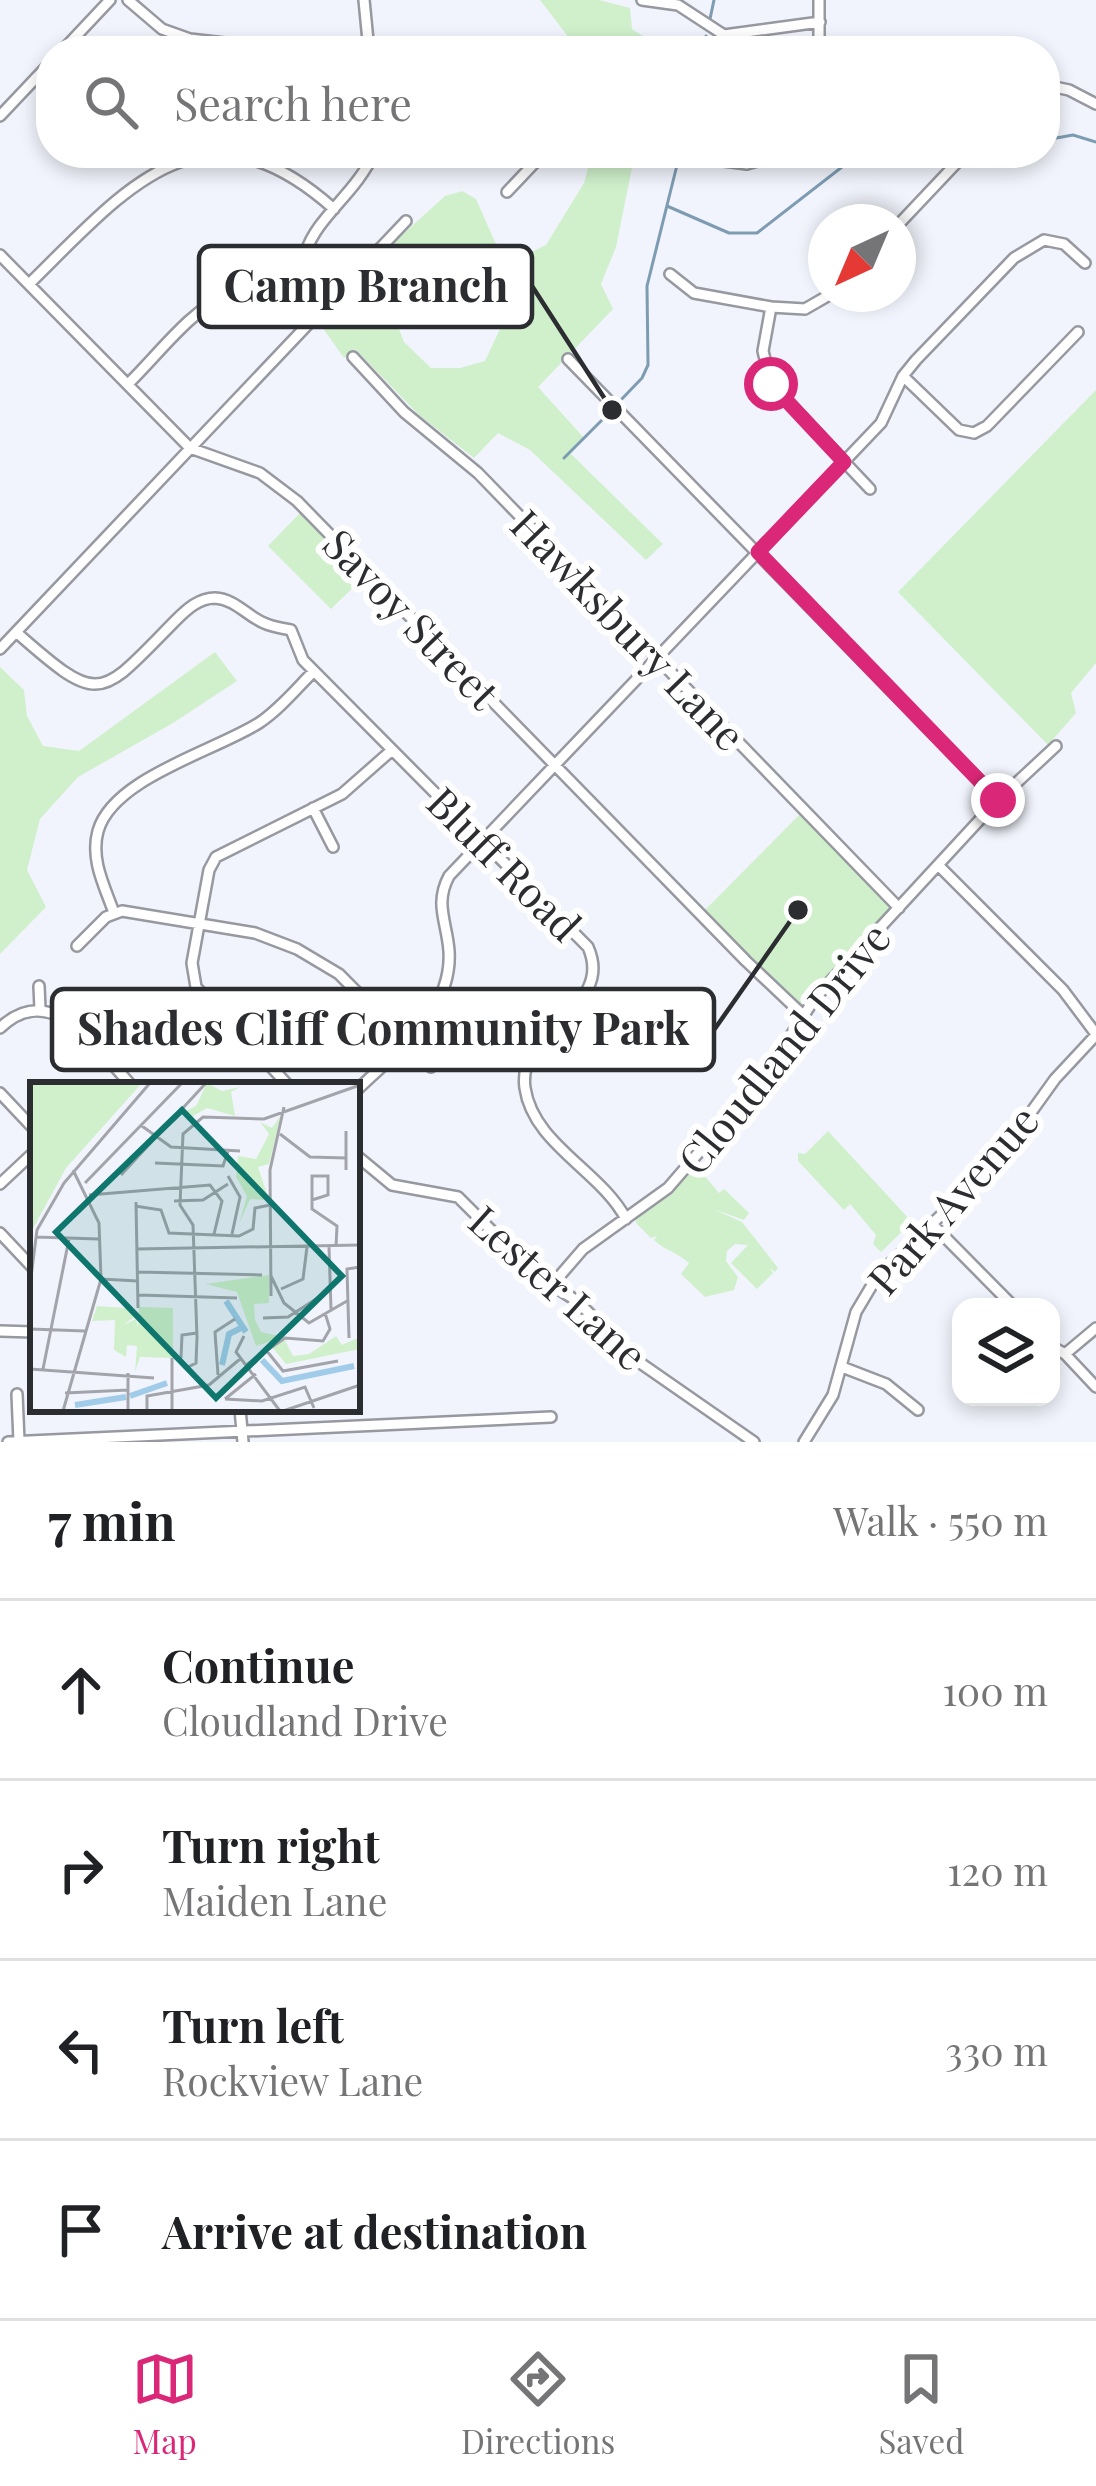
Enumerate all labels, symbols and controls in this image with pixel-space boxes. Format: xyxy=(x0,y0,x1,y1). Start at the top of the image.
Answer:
search box xyxy=(36,36,1060,168)
icon: search xyxy=(78,69,144,135)
text: Search here xyxy=(174,72,412,132)
north arrow xyxy=(808,204,916,312)
callout: Camp Branch xyxy=(199,246,532,327)
text: Camp Branch xyxy=(223,253,509,313)
route start xyxy=(744,357,798,411)
street label: Hawksbury Lane xyxy=(500,496,758,762)
street label: Savoy Street xyxy=(312,516,513,721)
route end xyxy=(971,773,1025,827)
street label: Bluff Road xyxy=(416,774,594,952)
street label: Cloudland Drive xyxy=(664,911,902,1185)
callout: Shades Cliff Community Park xyxy=(52,989,714,1070)
text: Shades Cliff Community Park xyxy=(77,996,690,1056)
inset map xyxy=(30,1082,360,1412)
street label: Park Avenue xyxy=(854,1093,1050,1305)
street label: Lester Lane xyxy=(458,1192,660,1382)
map controls xyxy=(952,1298,1060,1406)
button: layers xyxy=(952,1298,1060,1406)
text: 7 min xyxy=(48,1486,176,1554)
text: Walk · 550 m xyxy=(833,1494,1048,1546)
text: Continue xyxy=(162,1634,354,1694)
icon: ahead xyxy=(48,1657,114,1723)
text: 100 m xyxy=(942,1664,1048,1716)
text: Cloudland Drive xyxy=(162,1694,448,1746)
text: Turn right xyxy=(162,1814,380,1874)
icon: right xyxy=(48,1837,114,1903)
text: 120 m xyxy=(947,1844,1048,1896)
text: Maiden Lane xyxy=(162,1874,387,1926)
text: Turn left xyxy=(162,1994,344,2054)
icon: left xyxy=(48,2017,114,2083)
text: 330 m xyxy=(945,2024,1048,2076)
text: Rockview Lane xyxy=(162,2054,423,2106)
icon: arrive xyxy=(48,2197,114,2263)
text: Arrive at destination xyxy=(162,2200,587,2260)
tab: Map xyxy=(132,2346,198,2462)
tab: Directions xyxy=(461,2346,615,2462)
tab: Saved xyxy=(879,2346,964,2462)

